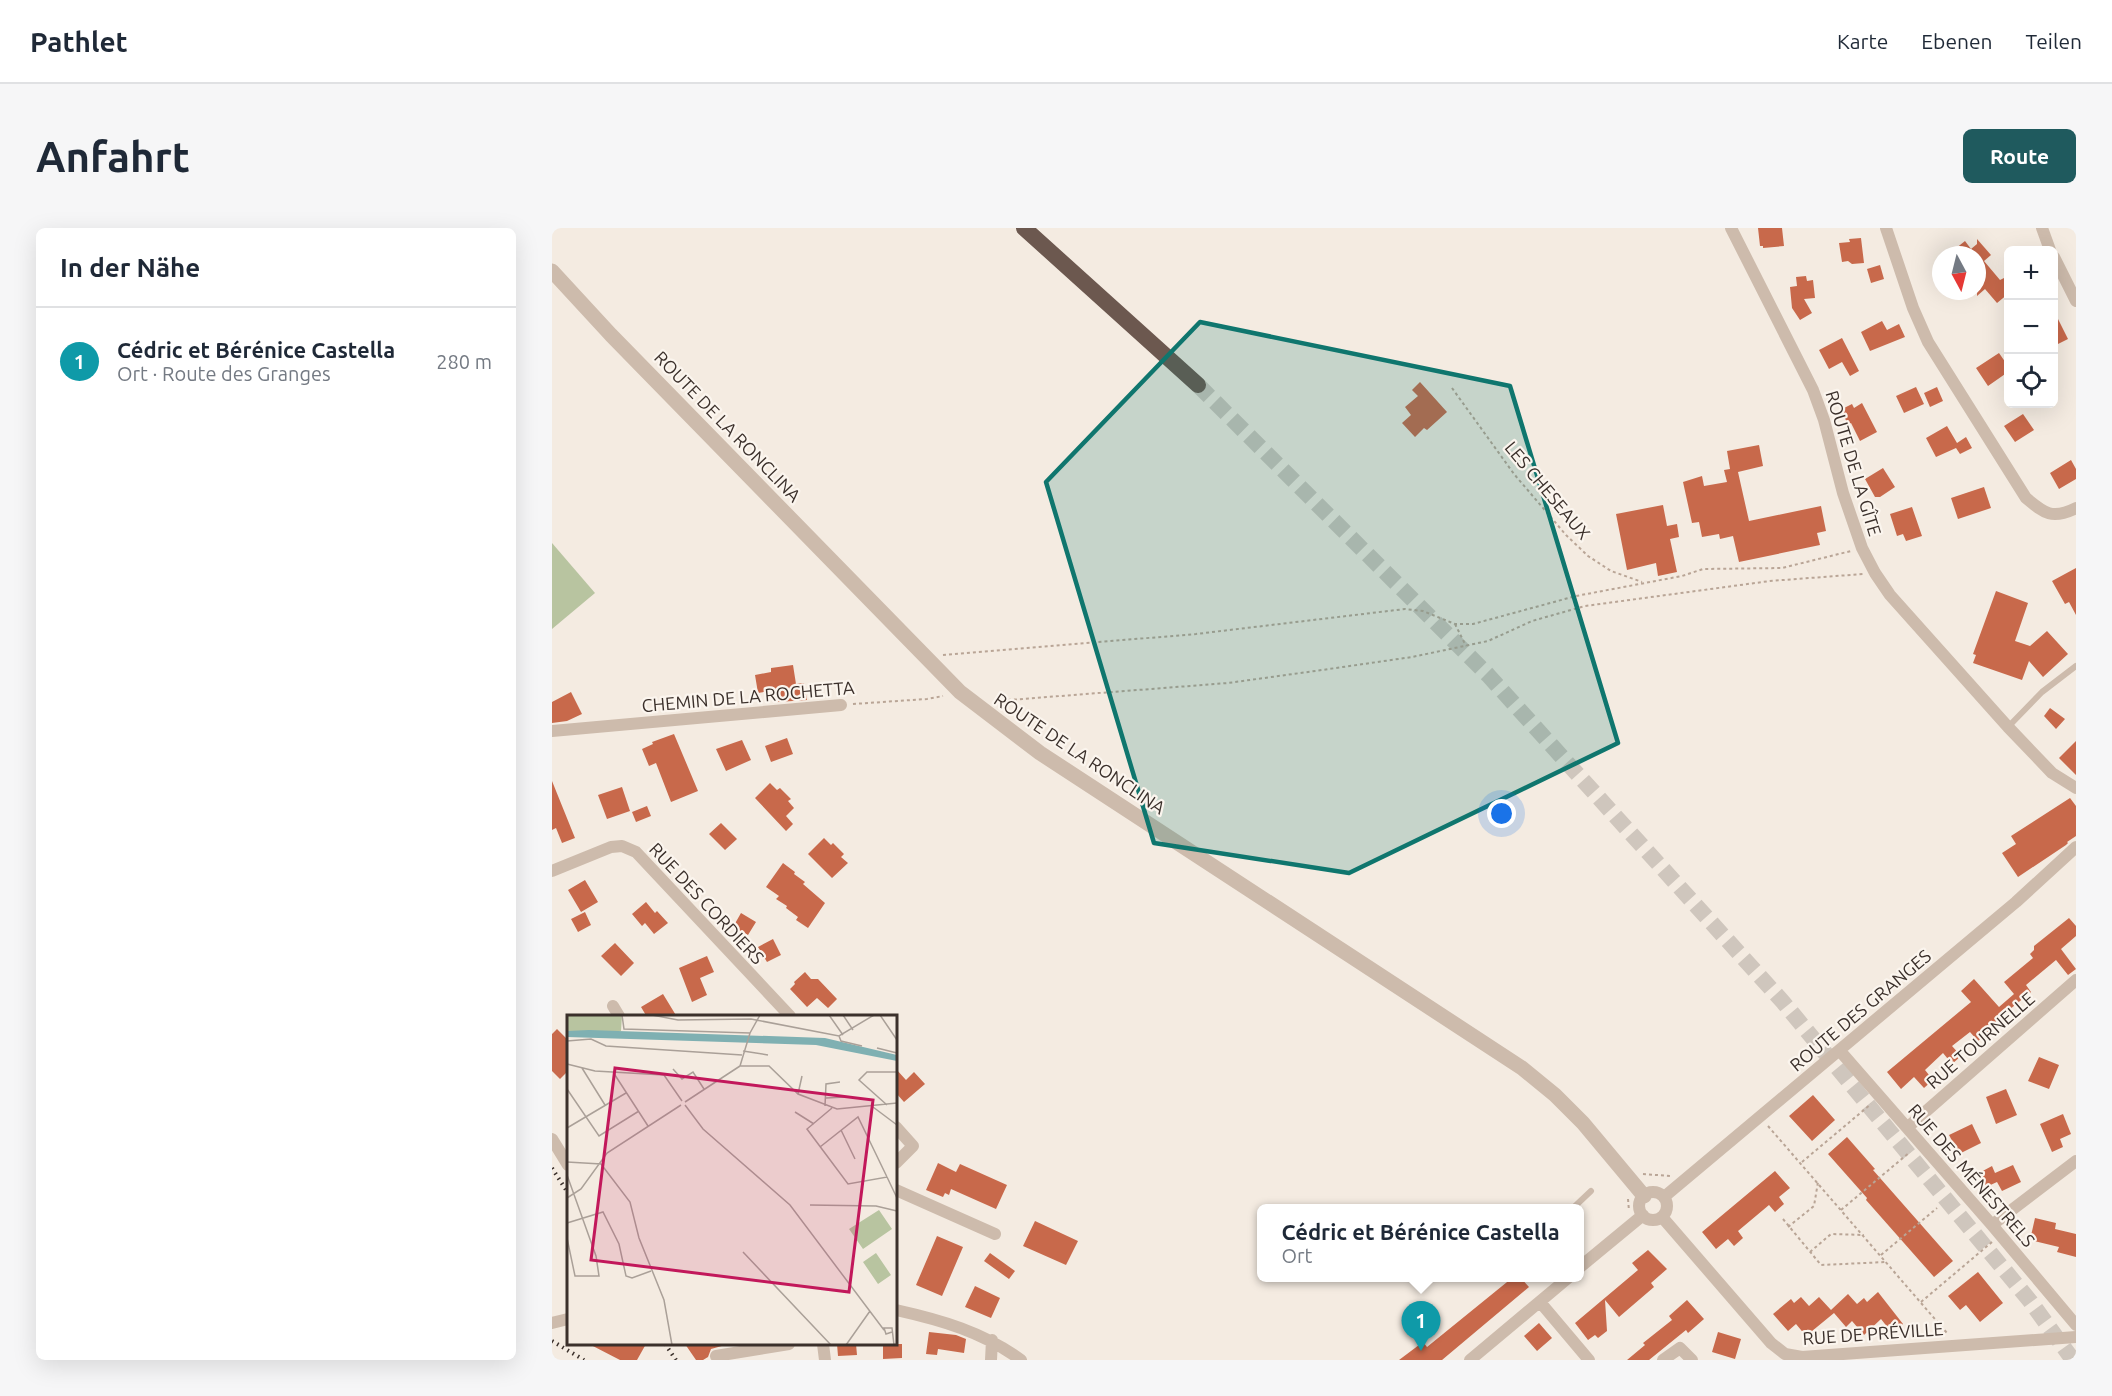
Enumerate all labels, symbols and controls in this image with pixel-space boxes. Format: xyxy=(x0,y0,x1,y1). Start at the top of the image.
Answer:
text: Pathlet xyxy=(30,26,128,57)
text: Karte xyxy=(1837,29,1888,53)
text: Ebenen xyxy=(1921,29,1993,53)
text: Teilen xyxy=(2026,29,2082,53)
button: Route xyxy=(1963,129,2076,183)
text: Anfahrt xyxy=(36,133,190,180)
north arrow xyxy=(1932,246,1986,300)
map controls xyxy=(2004,246,2058,408)
button: + xyxy=(2004,246,2058,300)
text: In der Nähe xyxy=(60,253,200,282)
button: − xyxy=(2004,300,2058,354)
text: Cédric et Bérénice Castella xyxy=(117,337,395,362)
street label: ROUTE DE LA RONCLINA xyxy=(651,347,805,506)
text: 1 xyxy=(74,350,85,373)
text: 280 m xyxy=(436,350,492,373)
button: locate xyxy=(2004,354,2058,408)
text: Ort · Route des Granges xyxy=(117,362,331,385)
street label: ROUTE DE LA GÎTE xyxy=(1822,388,1887,538)
street label: LES CHESEAUX xyxy=(1501,437,1595,543)
street label: CHEMIN DE LA ROCHETTA xyxy=(641,677,855,715)
street label: ROUTE DE LA RONCLINA xyxy=(991,688,1169,818)
your location xyxy=(1487,799,1516,828)
street label: RUE DES CORDIERS xyxy=(646,838,768,968)
street label: ROUTE DES GRANGES xyxy=(1785,945,1935,1075)
street label: RUE TOURNELLE xyxy=(1922,988,2038,1092)
inset map xyxy=(567,1015,897,1345)
street label: RUE DES MÉNESTRELS xyxy=(1905,1099,2040,1250)
popup xyxy=(1257,1204,1584,1282)
text: Cédric et Bérénice Castella xyxy=(1281,1219,1560,1244)
text: Ort xyxy=(1281,1244,1312,1267)
pin: 1 xyxy=(1402,1302,1440,1351)
street label: RUE DE PRÉVILLE xyxy=(1802,1317,1944,1348)

